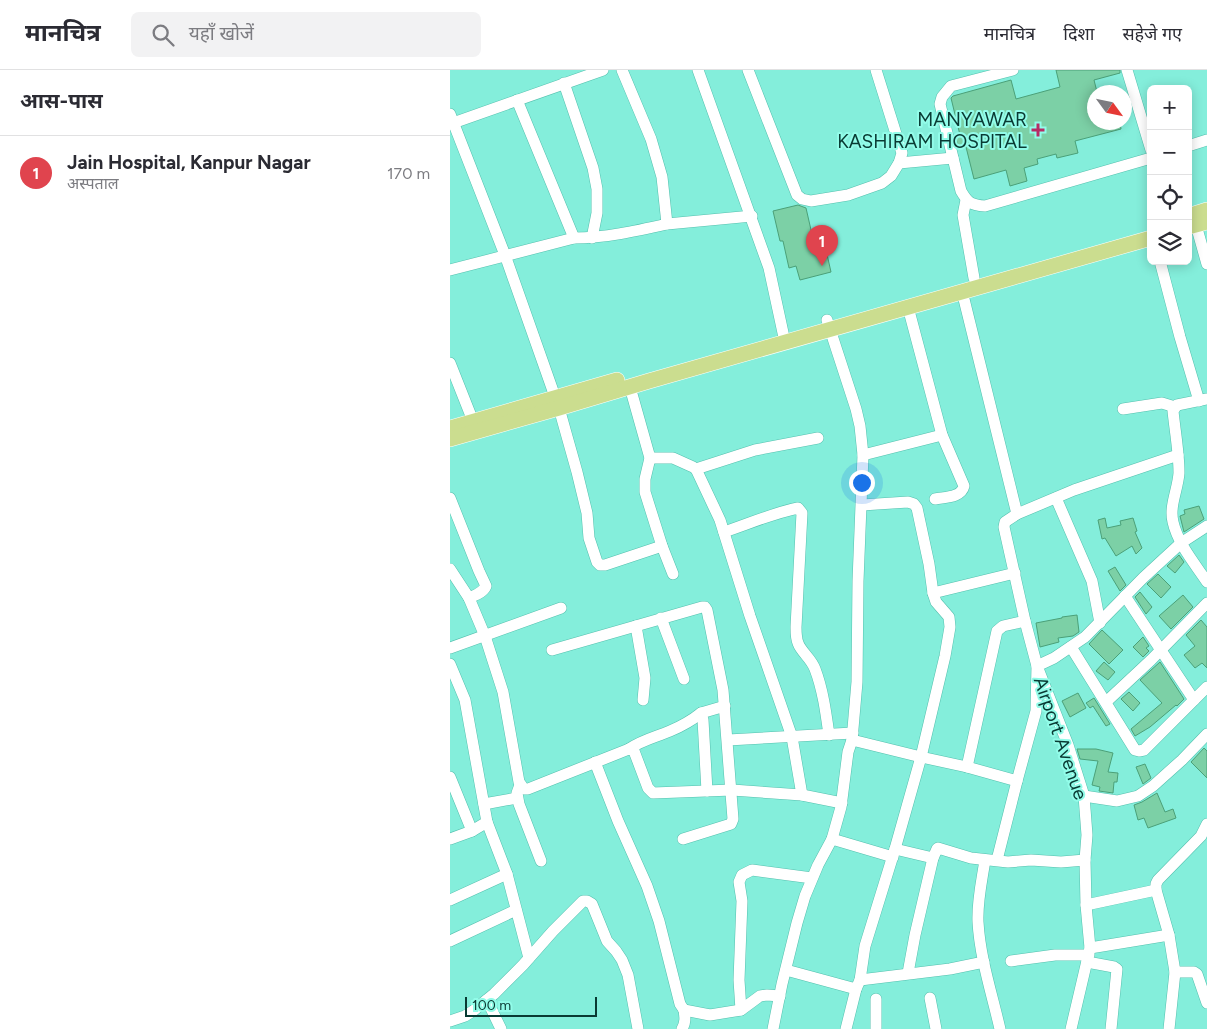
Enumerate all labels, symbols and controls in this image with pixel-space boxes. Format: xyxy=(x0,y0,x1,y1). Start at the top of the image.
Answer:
search box xyxy=(131,12,481,57)
text: मानचित्र xyxy=(25,18,101,47)
icon: search xyxy=(149,21,177,49)
text: यहाँ खोजें xyxy=(189,22,254,45)
text: मानचित्र xyxy=(984,23,1035,45)
text: दिशा xyxy=(1063,23,1094,45)
text: सहेजे गए xyxy=(1122,23,1182,45)
north arrow xyxy=(1087,85,1132,130)
map controls xyxy=(1147,85,1192,265)
button: + xyxy=(1147,85,1192,130)
text: आस-पास xyxy=(20,88,103,113)
place label: MANYAWAR KASHIRAM HOSPITAL xyxy=(837,108,1027,153)
marker: MANYAWAR KASHIRAM HOSPITAL xyxy=(1031,123,1045,137)
button: − xyxy=(1147,130,1192,175)
text: Jain Hospital, Kanpur Nagar xyxy=(67,151,311,174)
text: 1 xyxy=(33,164,39,183)
text: 170 m xyxy=(387,164,430,183)
text: अस्पताल xyxy=(67,174,119,193)
button: locate xyxy=(1147,175,1192,220)
button: layers xyxy=(1147,220,1192,265)
pin: 1 xyxy=(806,225,838,266)
your location xyxy=(849,470,875,496)
street label: Airport Avenue xyxy=(1029,674,1092,803)
scale bar xyxy=(465,994,598,1017)
text: 100 m xyxy=(472,997,511,1014)

